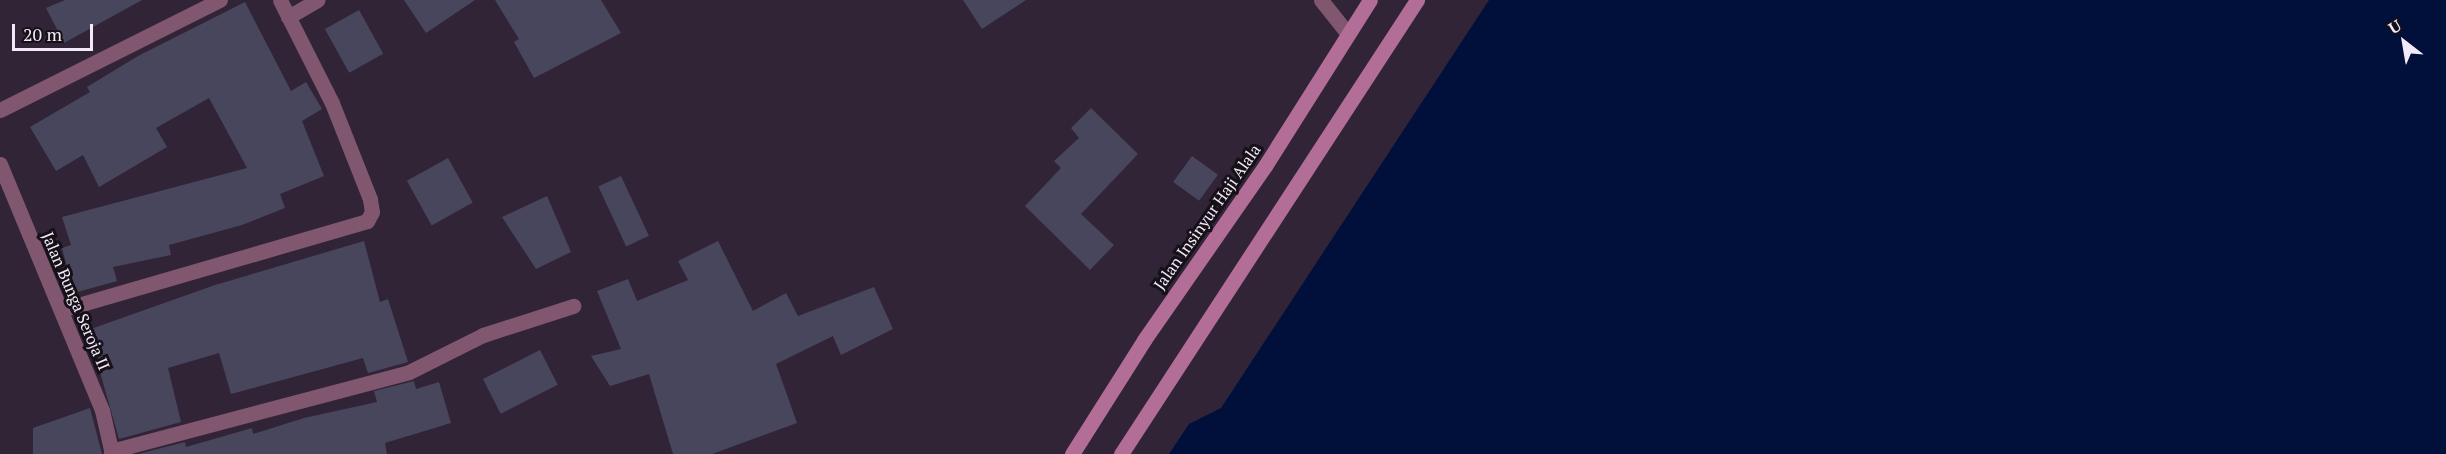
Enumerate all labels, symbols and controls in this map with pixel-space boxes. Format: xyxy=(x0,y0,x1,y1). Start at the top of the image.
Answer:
scale bar xyxy=(15,12,96,50)
north arrow xyxy=(2374,12,2434,72)
text: U xyxy=(2384,14,2405,39)
text: 20 m xyxy=(23,22,62,46)
street label: Jalan Insinyur Haji Alala xyxy=(1149,141,1265,293)
street label: Jalan Bunga Seroja II xyxy=(38,229,114,373)

